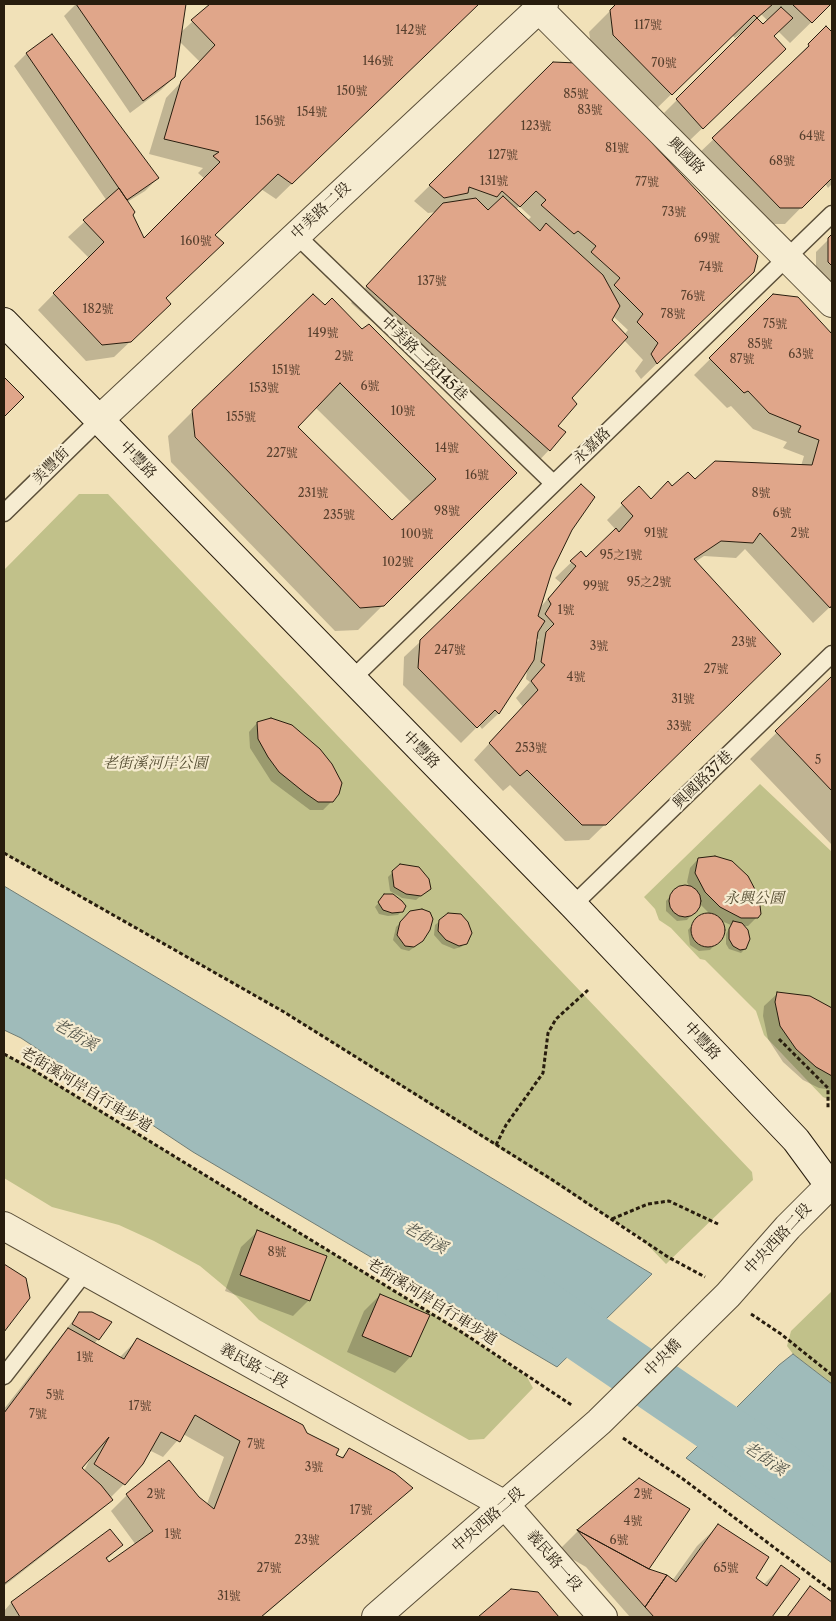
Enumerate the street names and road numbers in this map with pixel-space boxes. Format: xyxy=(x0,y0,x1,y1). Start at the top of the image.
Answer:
street label: 興國路 xyxy=(664,134,708,178)
street label: 中美路二段 xyxy=(287,179,355,243)
street label: 中美路二段145巷 xyxy=(377,313,471,405)
street label: 永嘉路 xyxy=(570,424,614,468)
street label: 中豐路 xyxy=(116,438,160,482)
street label: 美豐街 xyxy=(29,444,73,488)
street label: 中豐路 xyxy=(399,728,443,772)
street label: 興國路37巷 xyxy=(670,747,736,813)
street label: 中豐路 xyxy=(680,1018,724,1064)
street label: 老街溪河岸自行車步道 xyxy=(17,1044,155,1136)
street label: 中央西路二段 xyxy=(741,1200,815,1278)
street label: 老街溪河岸自行車步道 xyxy=(364,1255,500,1349)
street label: 中央橋 xyxy=(641,1336,685,1380)
street label: 義民路二段 xyxy=(217,1340,291,1392)
street label: 中央西路二段 xyxy=(448,1484,528,1556)
street label: 義民路一段 xyxy=(523,1527,585,1595)

